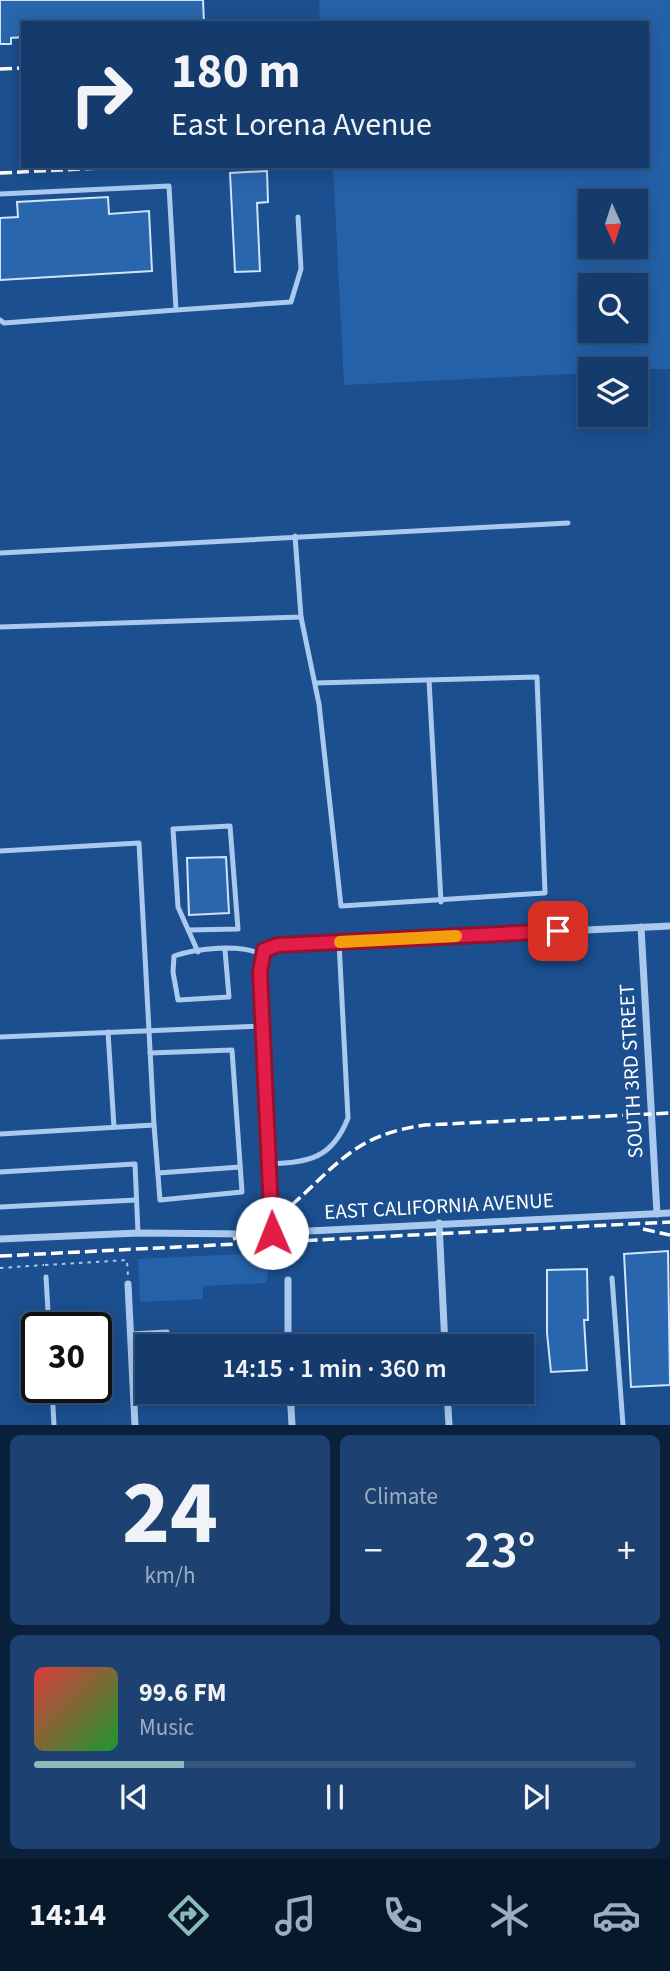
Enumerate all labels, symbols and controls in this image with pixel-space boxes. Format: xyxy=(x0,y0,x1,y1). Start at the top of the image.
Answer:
text: 180 m xyxy=(171,37,300,107)
icon: right xyxy=(56,49,147,140)
text: East Lorena Avenue xyxy=(171,102,432,148)
north arrow xyxy=(578,189,648,259)
map controls xyxy=(578,189,648,427)
button: search xyxy=(578,273,648,343)
button: layers xyxy=(578,357,648,427)
pin xyxy=(528,901,588,961)
icon: arrive xyxy=(539,912,577,950)
street label: SOUTH 3RD STREET xyxy=(611,983,651,1159)
street label: EAST CALIFORNIA AVENUE xyxy=(323,1185,555,1227)
position arrow xyxy=(235,1196,309,1270)
speed limit sign: 30 xyxy=(21,1312,112,1403)
text: 14:15 · 1 min · 360 m xyxy=(222,1350,447,1387)
text: 24 xyxy=(122,1449,218,1578)
text: Climate xyxy=(364,1480,438,1513)
text: 23° xyxy=(464,1514,536,1588)
text: − xyxy=(364,1524,383,1578)
text: + xyxy=(617,1524,636,1578)
text: km/h xyxy=(144,1559,196,1592)
text: 99.6 FM xyxy=(139,1674,227,1711)
text: Music xyxy=(139,1711,194,1744)
icon: previous xyxy=(115,1778,153,1816)
icon: pause xyxy=(316,1778,354,1816)
icon: next xyxy=(517,1778,555,1816)
icon: directions xyxy=(164,1891,213,1940)
icon: music xyxy=(271,1891,320,1940)
icon: phone xyxy=(378,1891,427,1940)
icon: climate xyxy=(485,1891,534,1940)
icon: car xyxy=(592,1891,641,1940)
text: 14:14 xyxy=(29,1892,106,1938)

